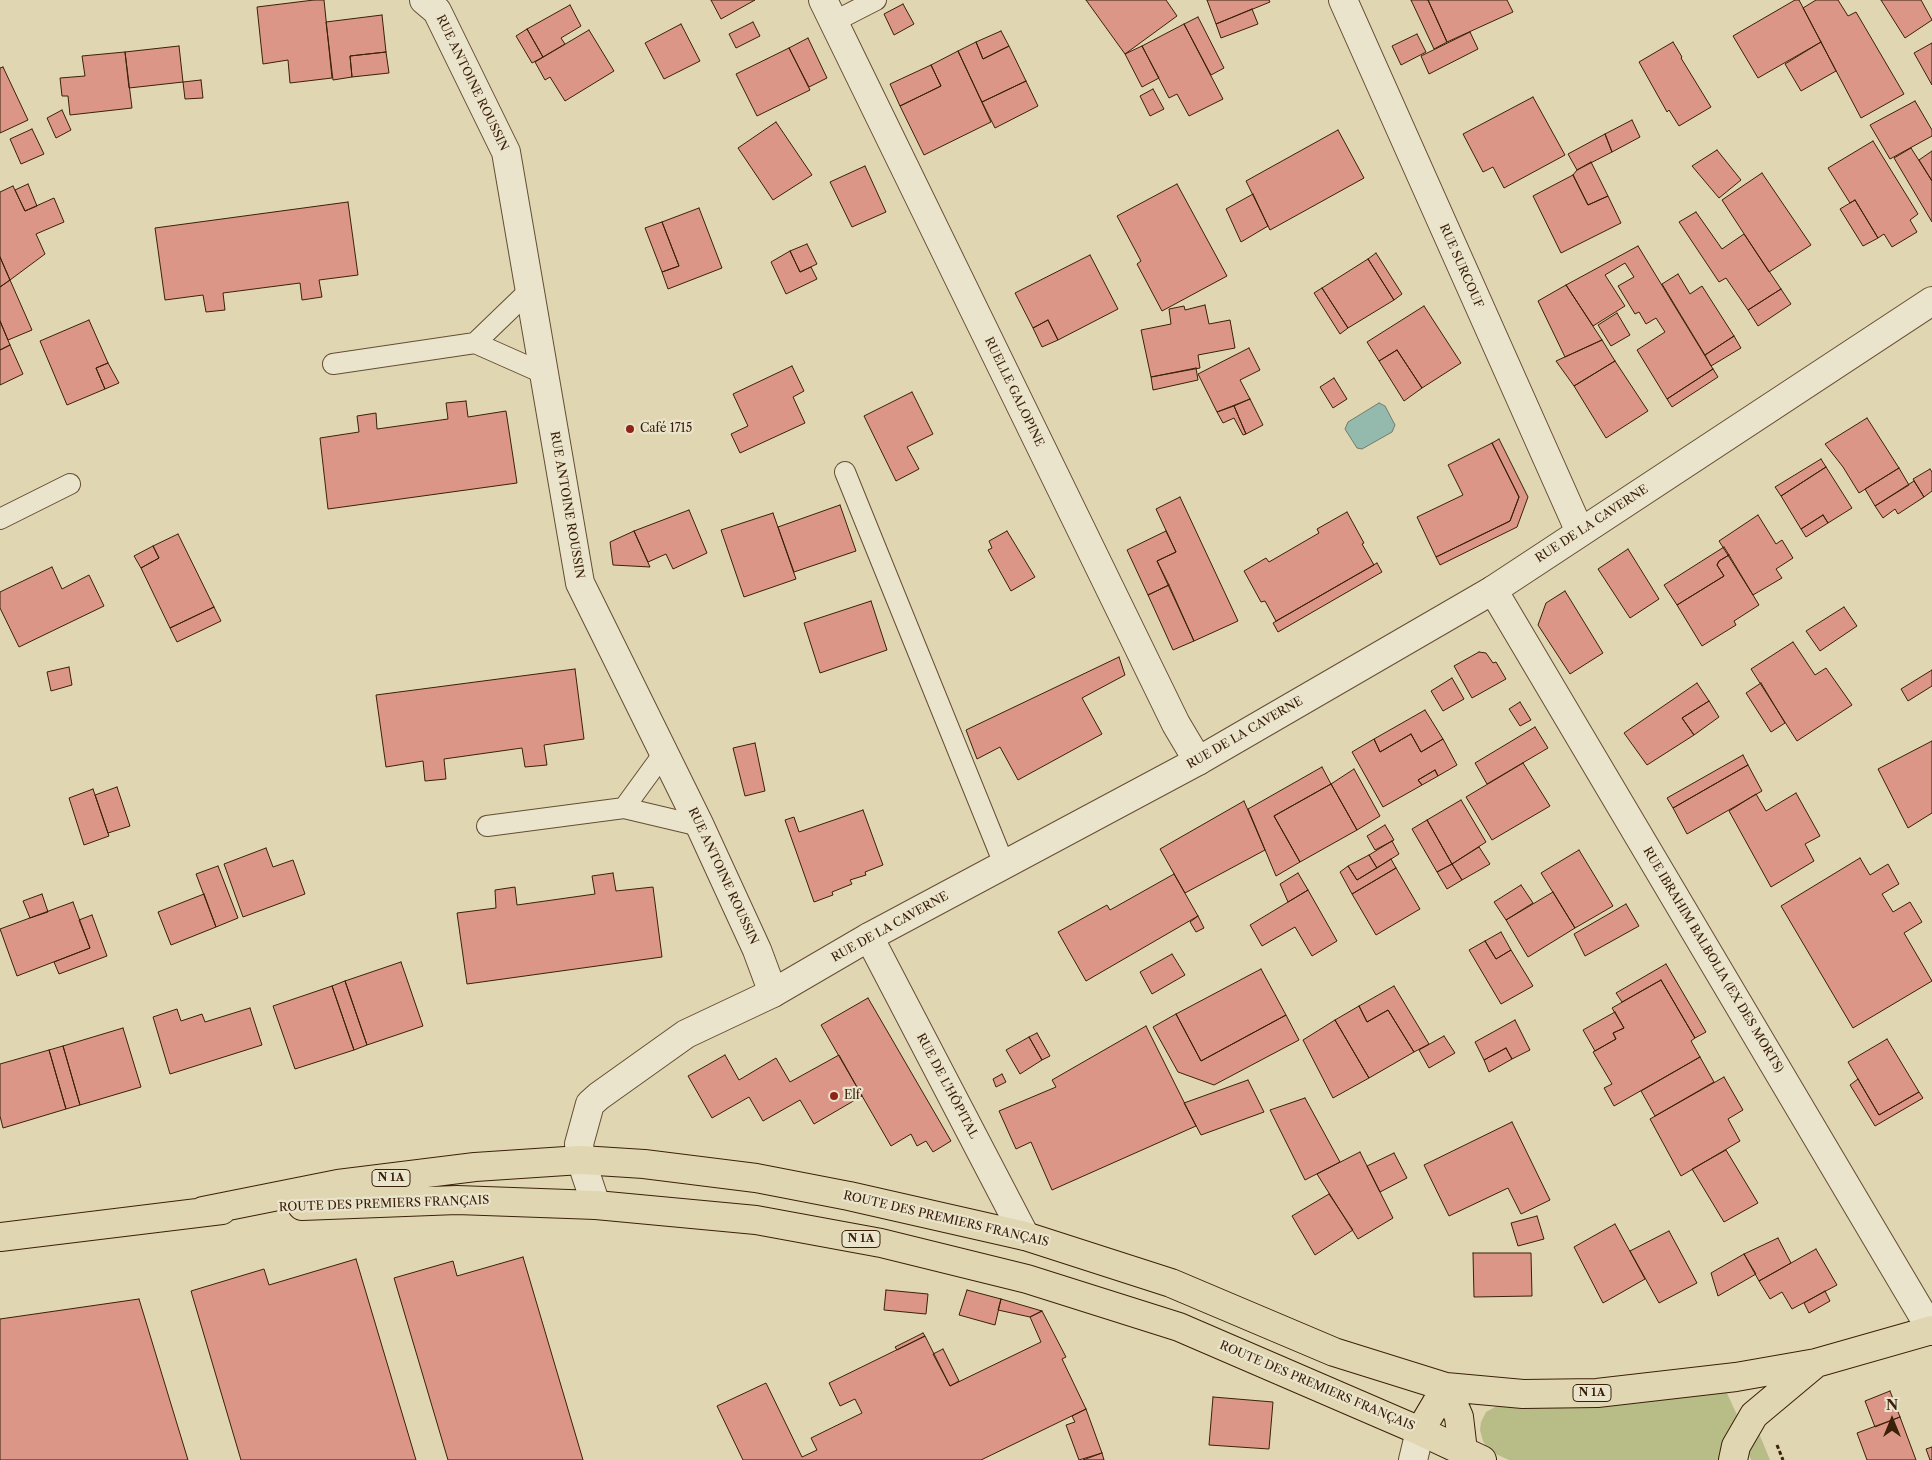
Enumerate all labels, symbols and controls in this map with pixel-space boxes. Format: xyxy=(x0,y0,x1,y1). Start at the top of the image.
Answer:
street label: RUE ANTOINE ROUSSIN xyxy=(433,13,511,153)
street label: RUE SURCOUF xyxy=(1436,222,1486,310)
street label: RUELLE GALOPINE xyxy=(981,335,1047,449)
place label: Café 1715 xyxy=(640,422,692,436)
marker: Café 1715 xyxy=(624,423,636,435)
street label: RUE ANTOINE ROUSSIN xyxy=(547,430,587,580)
street label: RUE DE LA CAVERNE xyxy=(1533,482,1651,566)
street label: RUE DE LA CAVERNE xyxy=(1184,694,1306,772)
street label: RUE ANTOINE ROUSSIN xyxy=(685,805,761,947)
street label: RUE IBRAHIM BALBOLIA (EX DES MORTS) xyxy=(1640,845,1786,1075)
street label: RUE DE LA CAVERNE xyxy=(829,889,951,965)
street label: RUE DE L'HÔPITAL xyxy=(913,1031,981,1141)
place label: Elf xyxy=(844,1089,860,1103)
marker: Elf xyxy=(828,1090,840,1102)
road number: N 1A xyxy=(372,1170,410,1186)
street label: ROUTE DES PREMIERS FRANÇAIS xyxy=(842,1188,1050,1250)
street label: ROUTE DES PREMIERS FRANÇAIS xyxy=(279,1193,489,1215)
road number: N 1A xyxy=(842,1230,880,1248)
street label: ROUTE DES PREMIERS FRANÇAIS xyxy=(1217,1338,1417,1434)
road number: N 1A xyxy=(1573,1385,1611,1402)
north arrow xyxy=(1867,1395,1917,1445)
text: N xyxy=(1886,1396,1898,1414)

